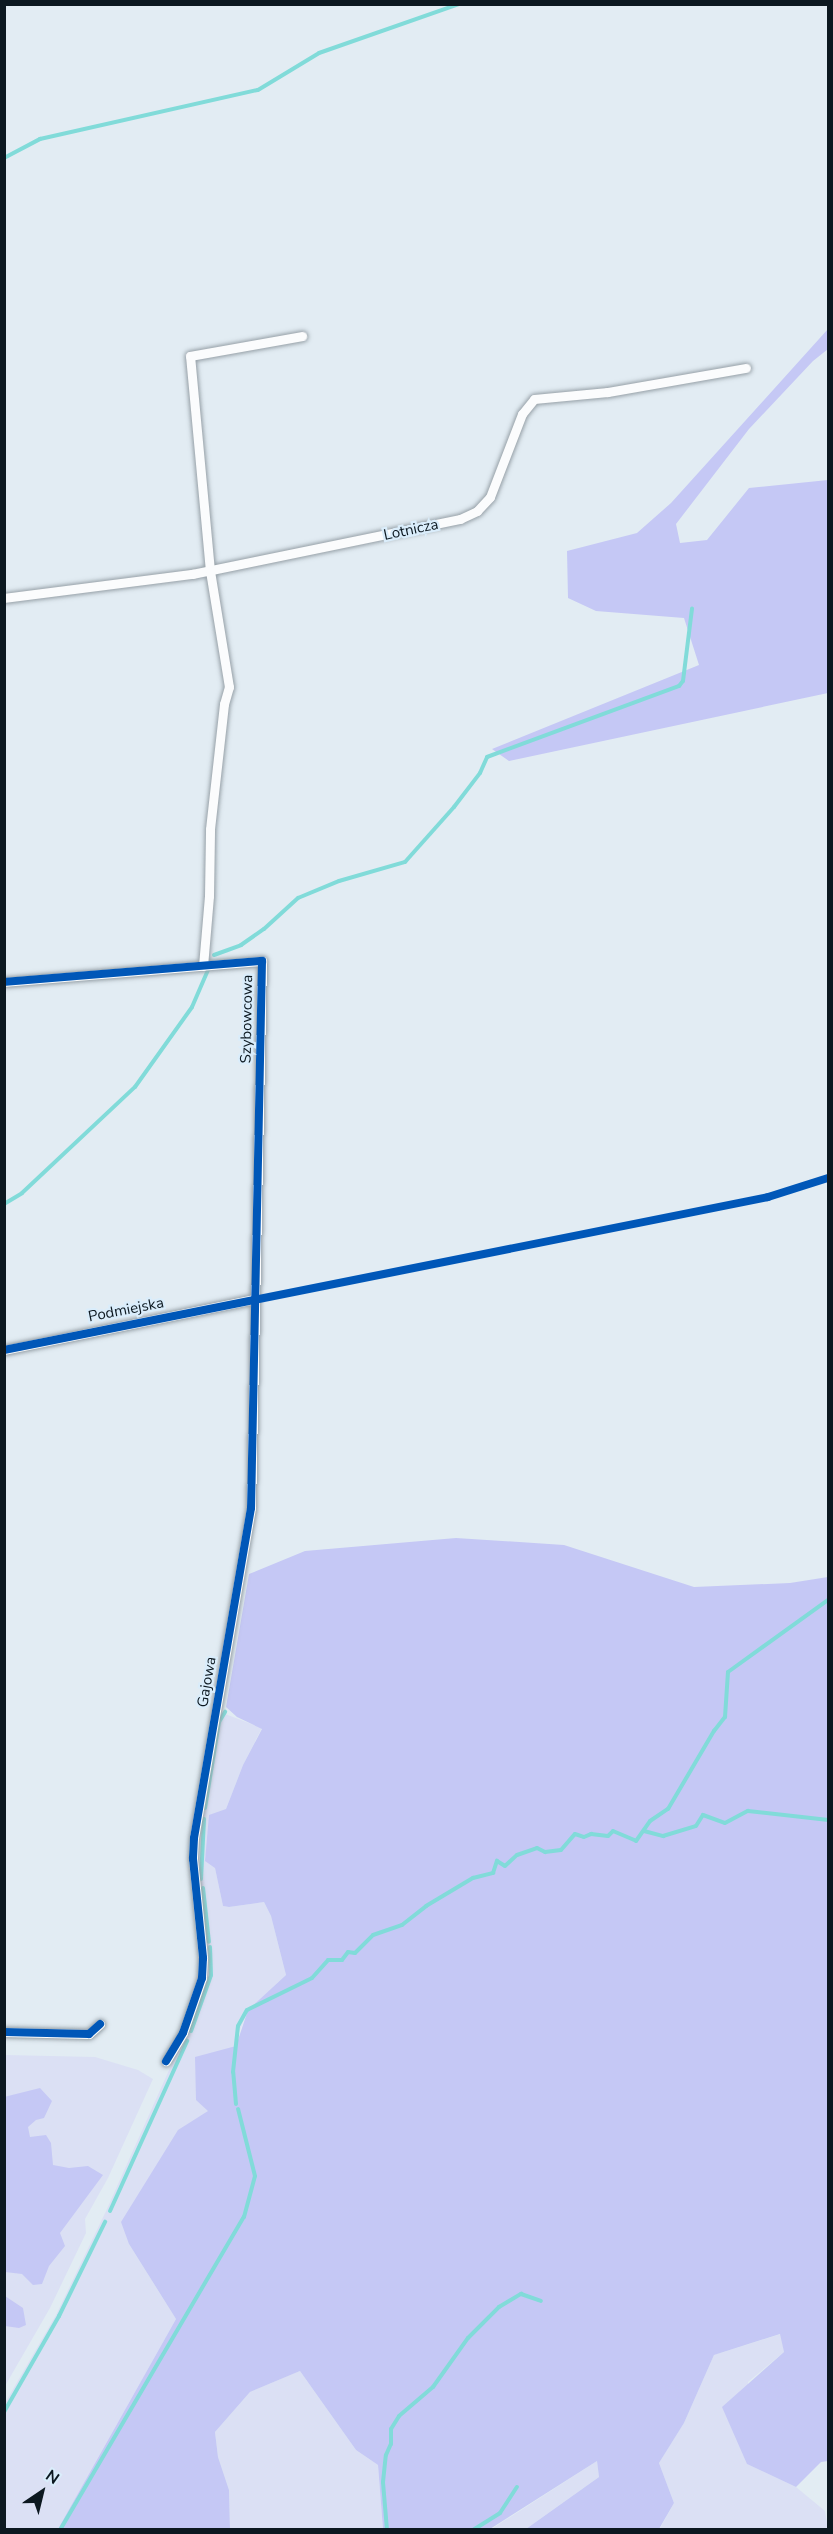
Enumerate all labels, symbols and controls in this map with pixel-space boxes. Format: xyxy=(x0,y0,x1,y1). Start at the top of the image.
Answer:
street label: Lotnicza xyxy=(382,515,440,545)
street label: Szybowcowa xyxy=(237,975,257,1063)
street label: Podmiejska xyxy=(87,1294,165,1326)
street label: Gajowa xyxy=(194,1655,220,1709)
north arrow xyxy=(12,2462,72,2522)
text: N xyxy=(41,2465,64,2490)

